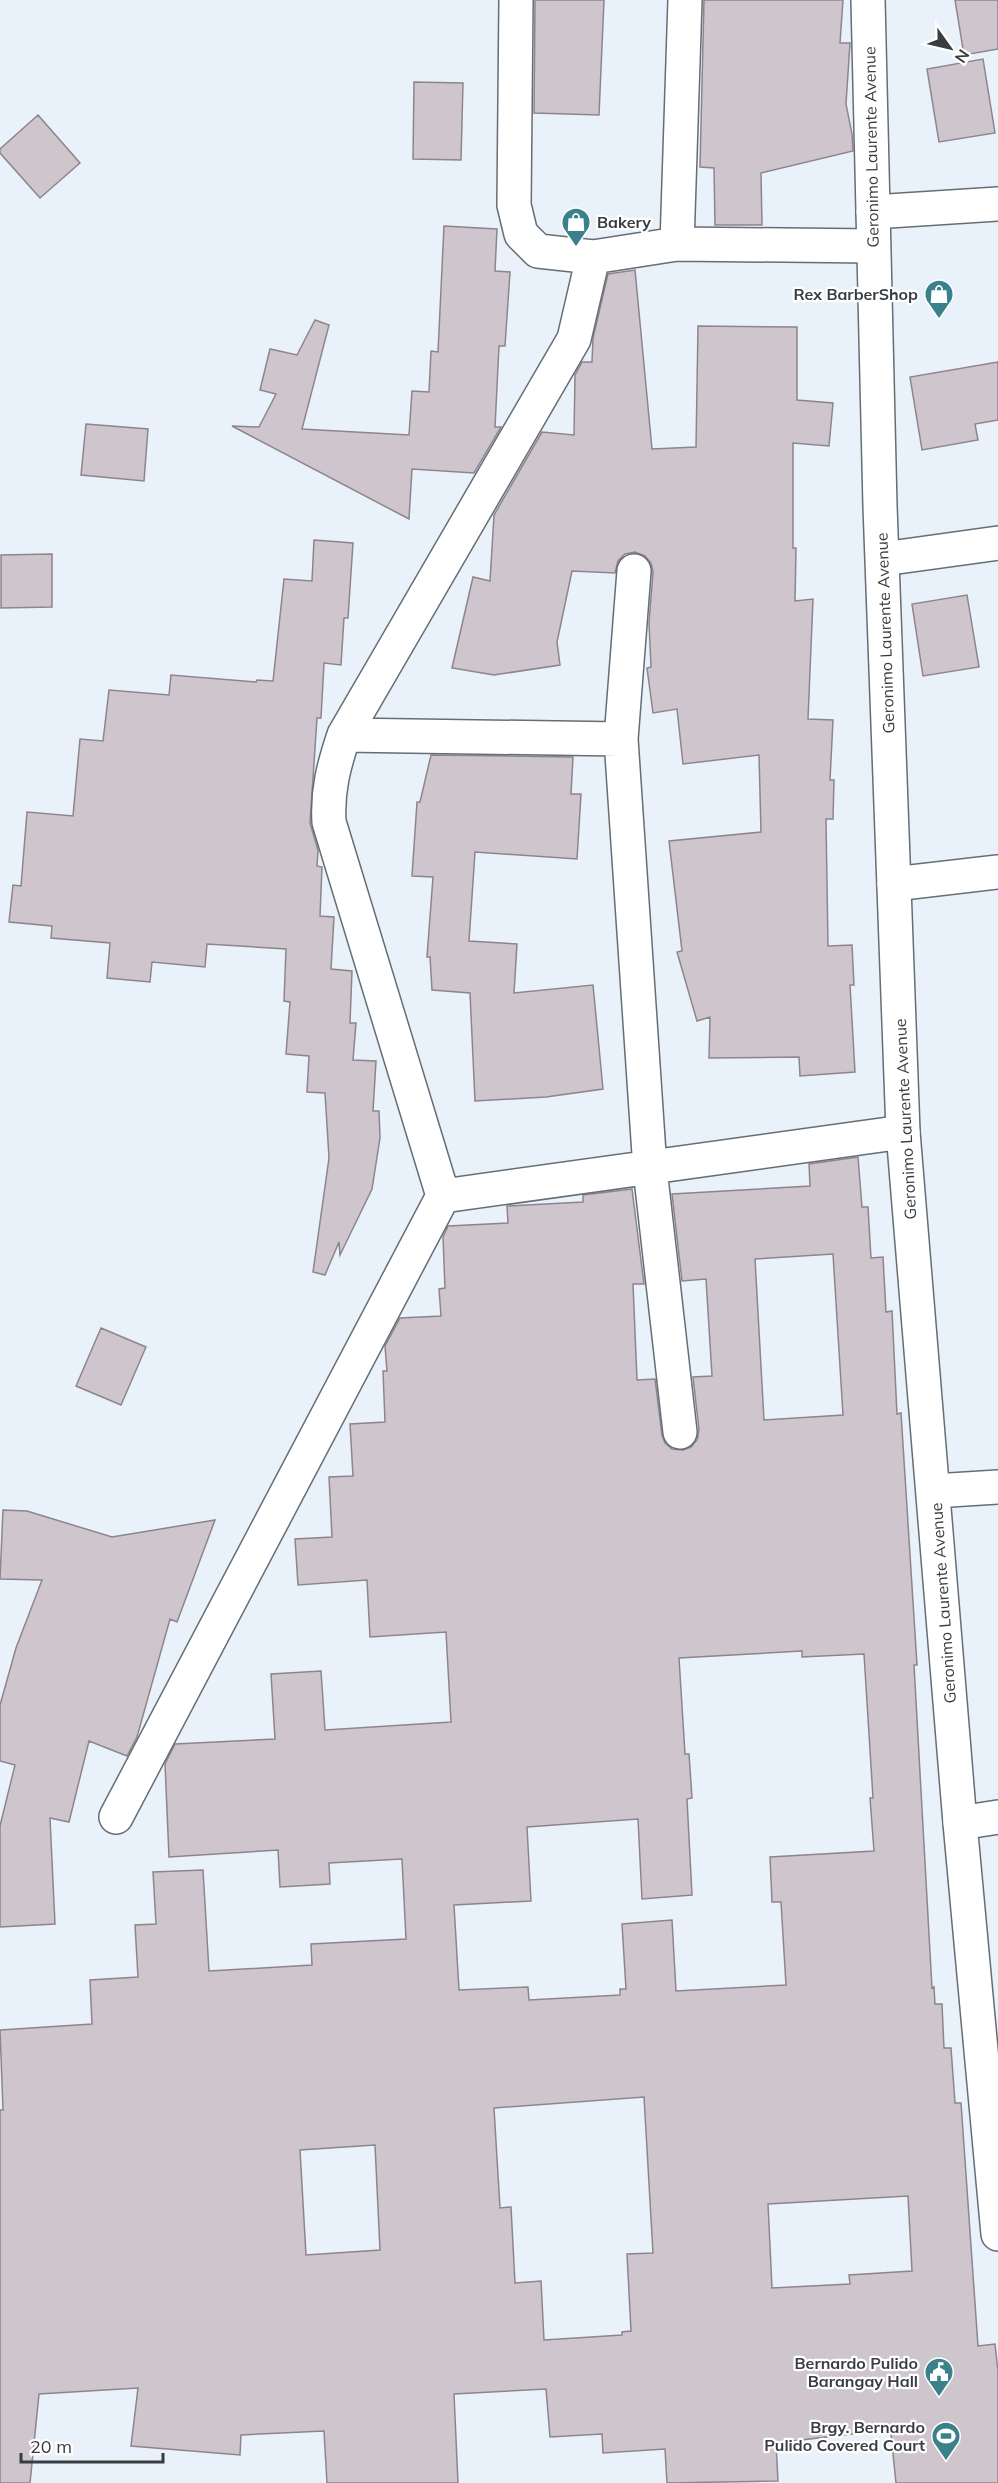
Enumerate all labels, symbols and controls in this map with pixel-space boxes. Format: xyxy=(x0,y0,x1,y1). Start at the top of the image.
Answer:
north arrow xyxy=(920,18,980,78)
street label: Geronimo Laurente Avenue xyxy=(859,46,883,248)
text: N xyxy=(951,46,974,67)
shop icon: Bakery xyxy=(560,206,592,248)
place label: Bakery xyxy=(597,212,651,232)
shop icon: Rex BarberShop xyxy=(923,278,955,320)
place label: Rex BarberShop xyxy=(794,284,918,304)
street label: Geronimo Laurente Avenue xyxy=(871,532,899,734)
street label: Geronimo Laurente Avenue xyxy=(890,1018,920,1220)
street label: Geronimo Laurente Avenue xyxy=(926,1502,960,1704)
place label: Bernardo Pulido Barangay Hall xyxy=(795,2353,918,2391)
public building icon: Bernardo Pulido Barangay Hall xyxy=(923,2356,955,2398)
place label: Brgy. Bernardo Pulido Covered Court xyxy=(764,2417,925,2455)
sports icon: Brgy. Bernardo Pulido Covered Court xyxy=(930,2420,962,2462)
scale bar xyxy=(21,2426,164,2464)
text: 20 m xyxy=(30,2435,72,2458)

